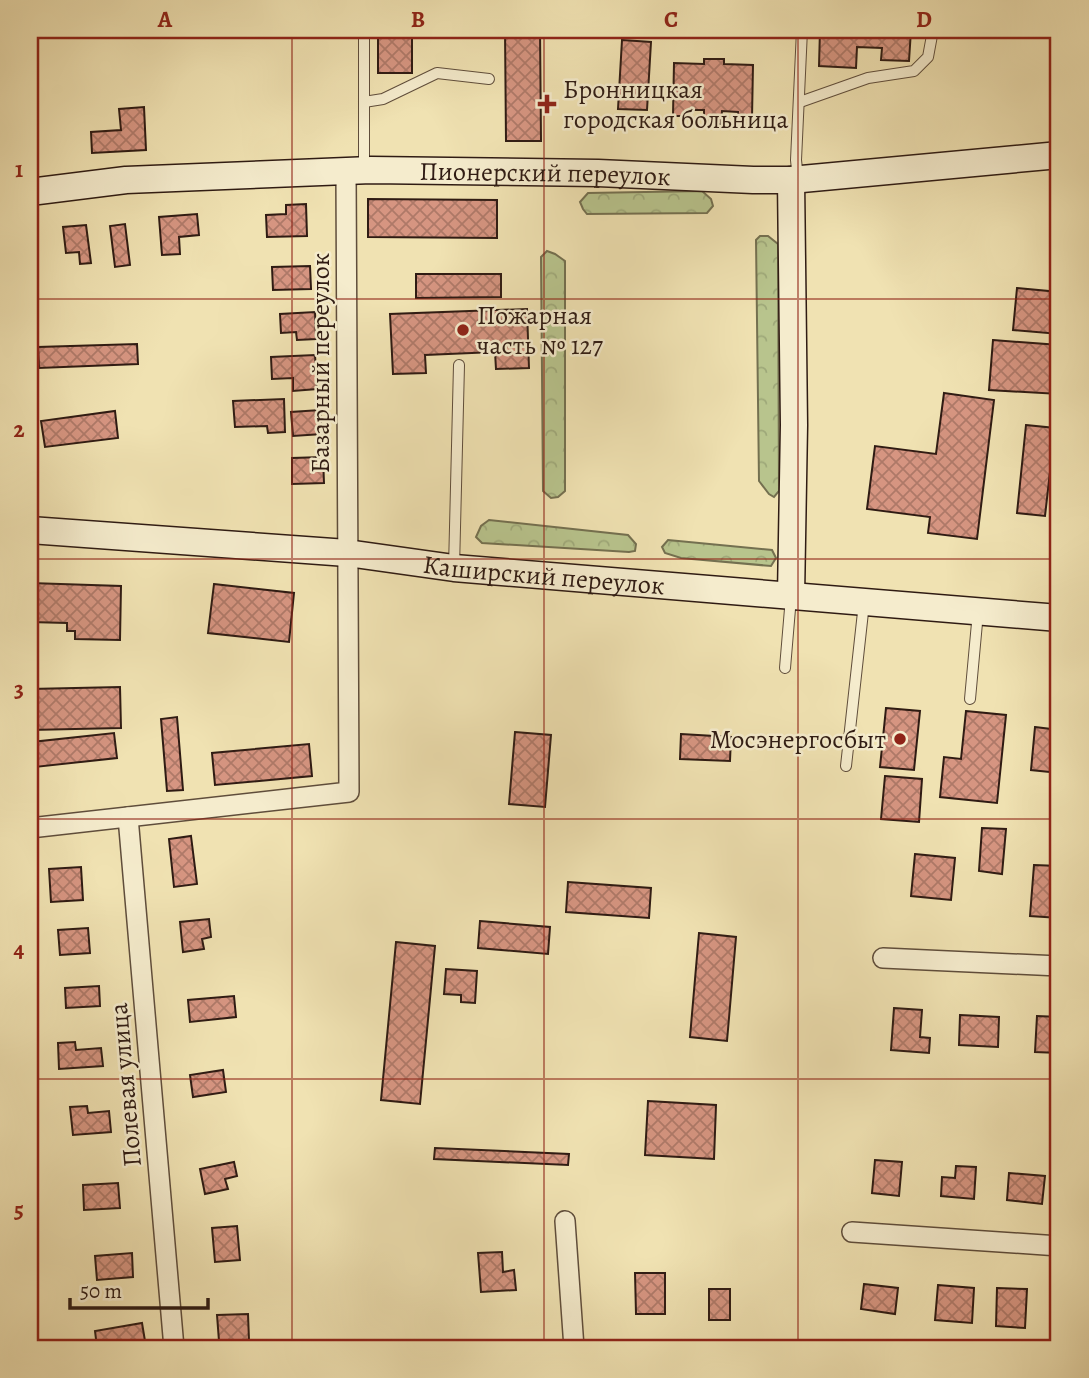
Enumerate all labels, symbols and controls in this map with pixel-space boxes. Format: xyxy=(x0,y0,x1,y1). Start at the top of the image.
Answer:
text: A xyxy=(157,4,173,35)
text: B xyxy=(411,4,425,35)
text: C xyxy=(664,4,678,35)
text: D xyxy=(916,4,932,35)
place label: Бронницкая городская больница xyxy=(563,72,788,137)
marker: Бронницкая городская больница xyxy=(537,94,557,114)
text: 1 xyxy=(15,154,23,185)
street label: Пионерский переулок xyxy=(419,154,671,194)
street label: Базарный переулок xyxy=(303,253,338,473)
place label: Пожарная часть № 127 xyxy=(477,298,603,363)
marker: Пожарная часть № 127 xyxy=(455,322,471,338)
text: 2 xyxy=(13,414,25,445)
street label: Каширский переулок xyxy=(421,547,666,603)
text: 3 xyxy=(14,674,24,705)
place label: Мосэнергосбыт xyxy=(710,722,886,757)
marker: Мосэнергосбыт xyxy=(892,731,908,747)
text: 4 xyxy=(14,934,25,965)
street label: Полевая улица xyxy=(101,1002,150,1168)
text: 5 xyxy=(14,1194,24,1225)
scale bar xyxy=(70,1266,208,1310)
text: 50 m xyxy=(80,1277,122,1305)

